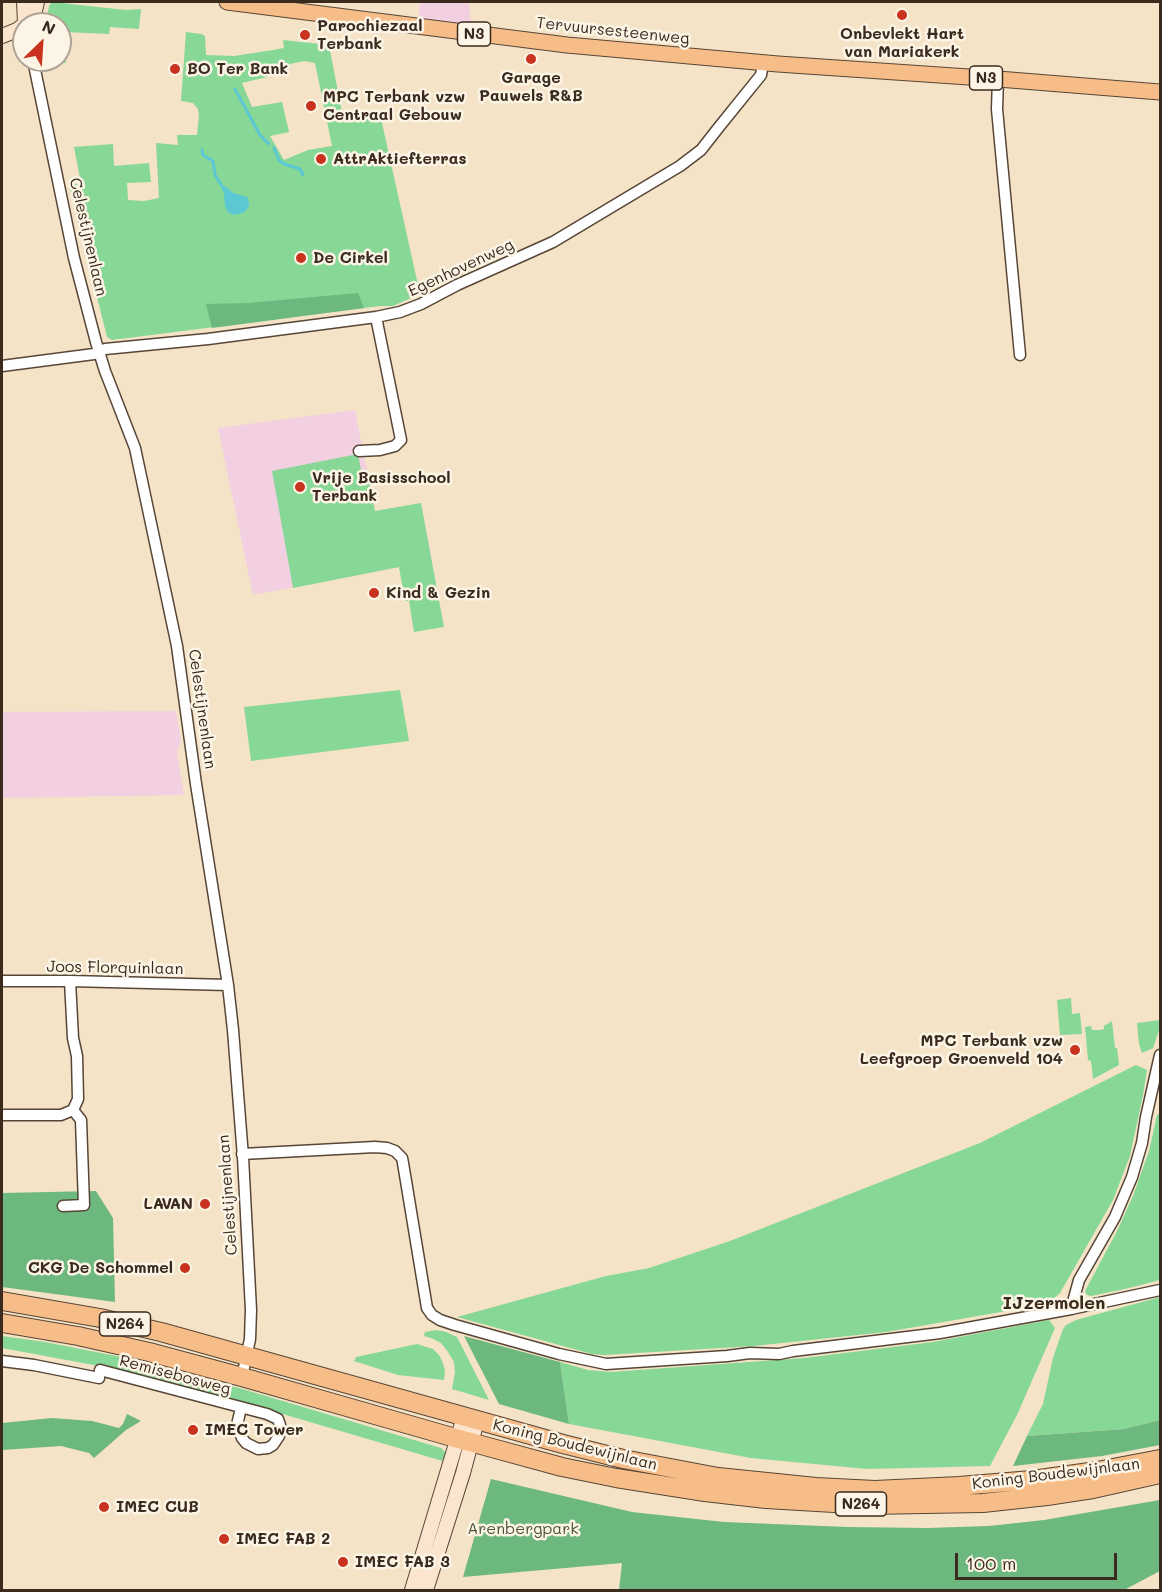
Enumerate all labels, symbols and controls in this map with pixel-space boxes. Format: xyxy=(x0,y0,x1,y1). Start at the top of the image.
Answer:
marker: Onbevlekt Hart van Mariakerk xyxy=(895,8,909,22)
north arrow xyxy=(12,12,72,72)
street label: Tervuursesteenweg xyxy=(536,13,690,49)
text: N xyxy=(39,15,59,39)
place label: Parochiezaal Terbank xyxy=(317,16,423,54)
road number: N3 xyxy=(458,22,490,46)
place label: Onbevlekt Hart van Mariakerk xyxy=(840,24,964,62)
marker: Parochiezaal Terbank xyxy=(298,28,312,42)
marker: Garage Pauwels R&B xyxy=(524,52,538,66)
place label: BO Ter Bank xyxy=(187,59,288,79)
marker: BO Ter Bank xyxy=(168,62,182,76)
road number: N3 xyxy=(970,66,1002,90)
place label: Garage Pauwels R&B xyxy=(479,68,583,106)
place label: MPC Terbank vzw Centraal Gebouw xyxy=(323,87,465,125)
marker: MPC Terbank vzw Centraal Gebouw xyxy=(304,99,318,113)
place label: AttrAktiefterras xyxy=(333,149,467,169)
marker: AttrAktiefterras xyxy=(314,152,328,166)
street label: Celestijnenlaan xyxy=(65,176,111,298)
street label: Egenhovenweg xyxy=(405,235,517,301)
place label: De Cirkel xyxy=(313,248,388,268)
marker: De Cirkel xyxy=(294,251,308,265)
place label: Vrije Basisschool Terbank xyxy=(312,468,450,506)
marker: Vrije Basisschool Terbank xyxy=(293,480,307,494)
place label: Kind & Gezin xyxy=(386,583,490,603)
marker: Kind & Gezin xyxy=(367,586,381,600)
street label: Celestijnenlaan xyxy=(184,648,220,770)
street label: Joos Florquinlaan xyxy=(46,957,184,979)
place label: MPC Terbank vzw Leefgroep Groenveld 104 xyxy=(860,1031,1063,1069)
marker: MPC Terbank vzw Leefgroep Groenveld 104 xyxy=(1068,1043,1082,1057)
street label: Celestijnenlaan xyxy=(214,1134,242,1256)
place label: LAVAN xyxy=(143,1194,193,1214)
marker: LAVAN xyxy=(198,1197,212,1211)
place label: CKG De Schommel xyxy=(28,1258,173,1278)
marker: CKG De Schommel xyxy=(178,1261,192,1275)
district label: IJzermolen xyxy=(1003,1292,1105,1314)
road number: N264 xyxy=(100,1312,150,1336)
street label: Remisebosweg xyxy=(117,1351,233,1399)
street label: Koning Boudewijnlaan xyxy=(491,1415,659,1475)
place label: IMEC Tower xyxy=(205,1420,303,1440)
marker: IMEC Tower xyxy=(186,1423,200,1437)
street label: Koning Boudewijnlaan xyxy=(971,1454,1141,1494)
road number: N264 xyxy=(836,1492,886,1516)
place label: IMEC CUB xyxy=(116,1497,199,1517)
marker: IMEC CUB xyxy=(97,1500,111,1514)
park label: Arenbergpark xyxy=(467,1519,579,1539)
place label: IMEC FAB 2 xyxy=(236,1529,330,1549)
marker: IMEC FAB 2 xyxy=(217,1532,231,1546)
scale bar xyxy=(958,1541,1120,1579)
text: 100 m xyxy=(966,1551,1016,1575)
place label: IMEC FAB 3 xyxy=(355,1552,450,1572)
marker: IMEC FAB 3 xyxy=(336,1555,350,1569)

